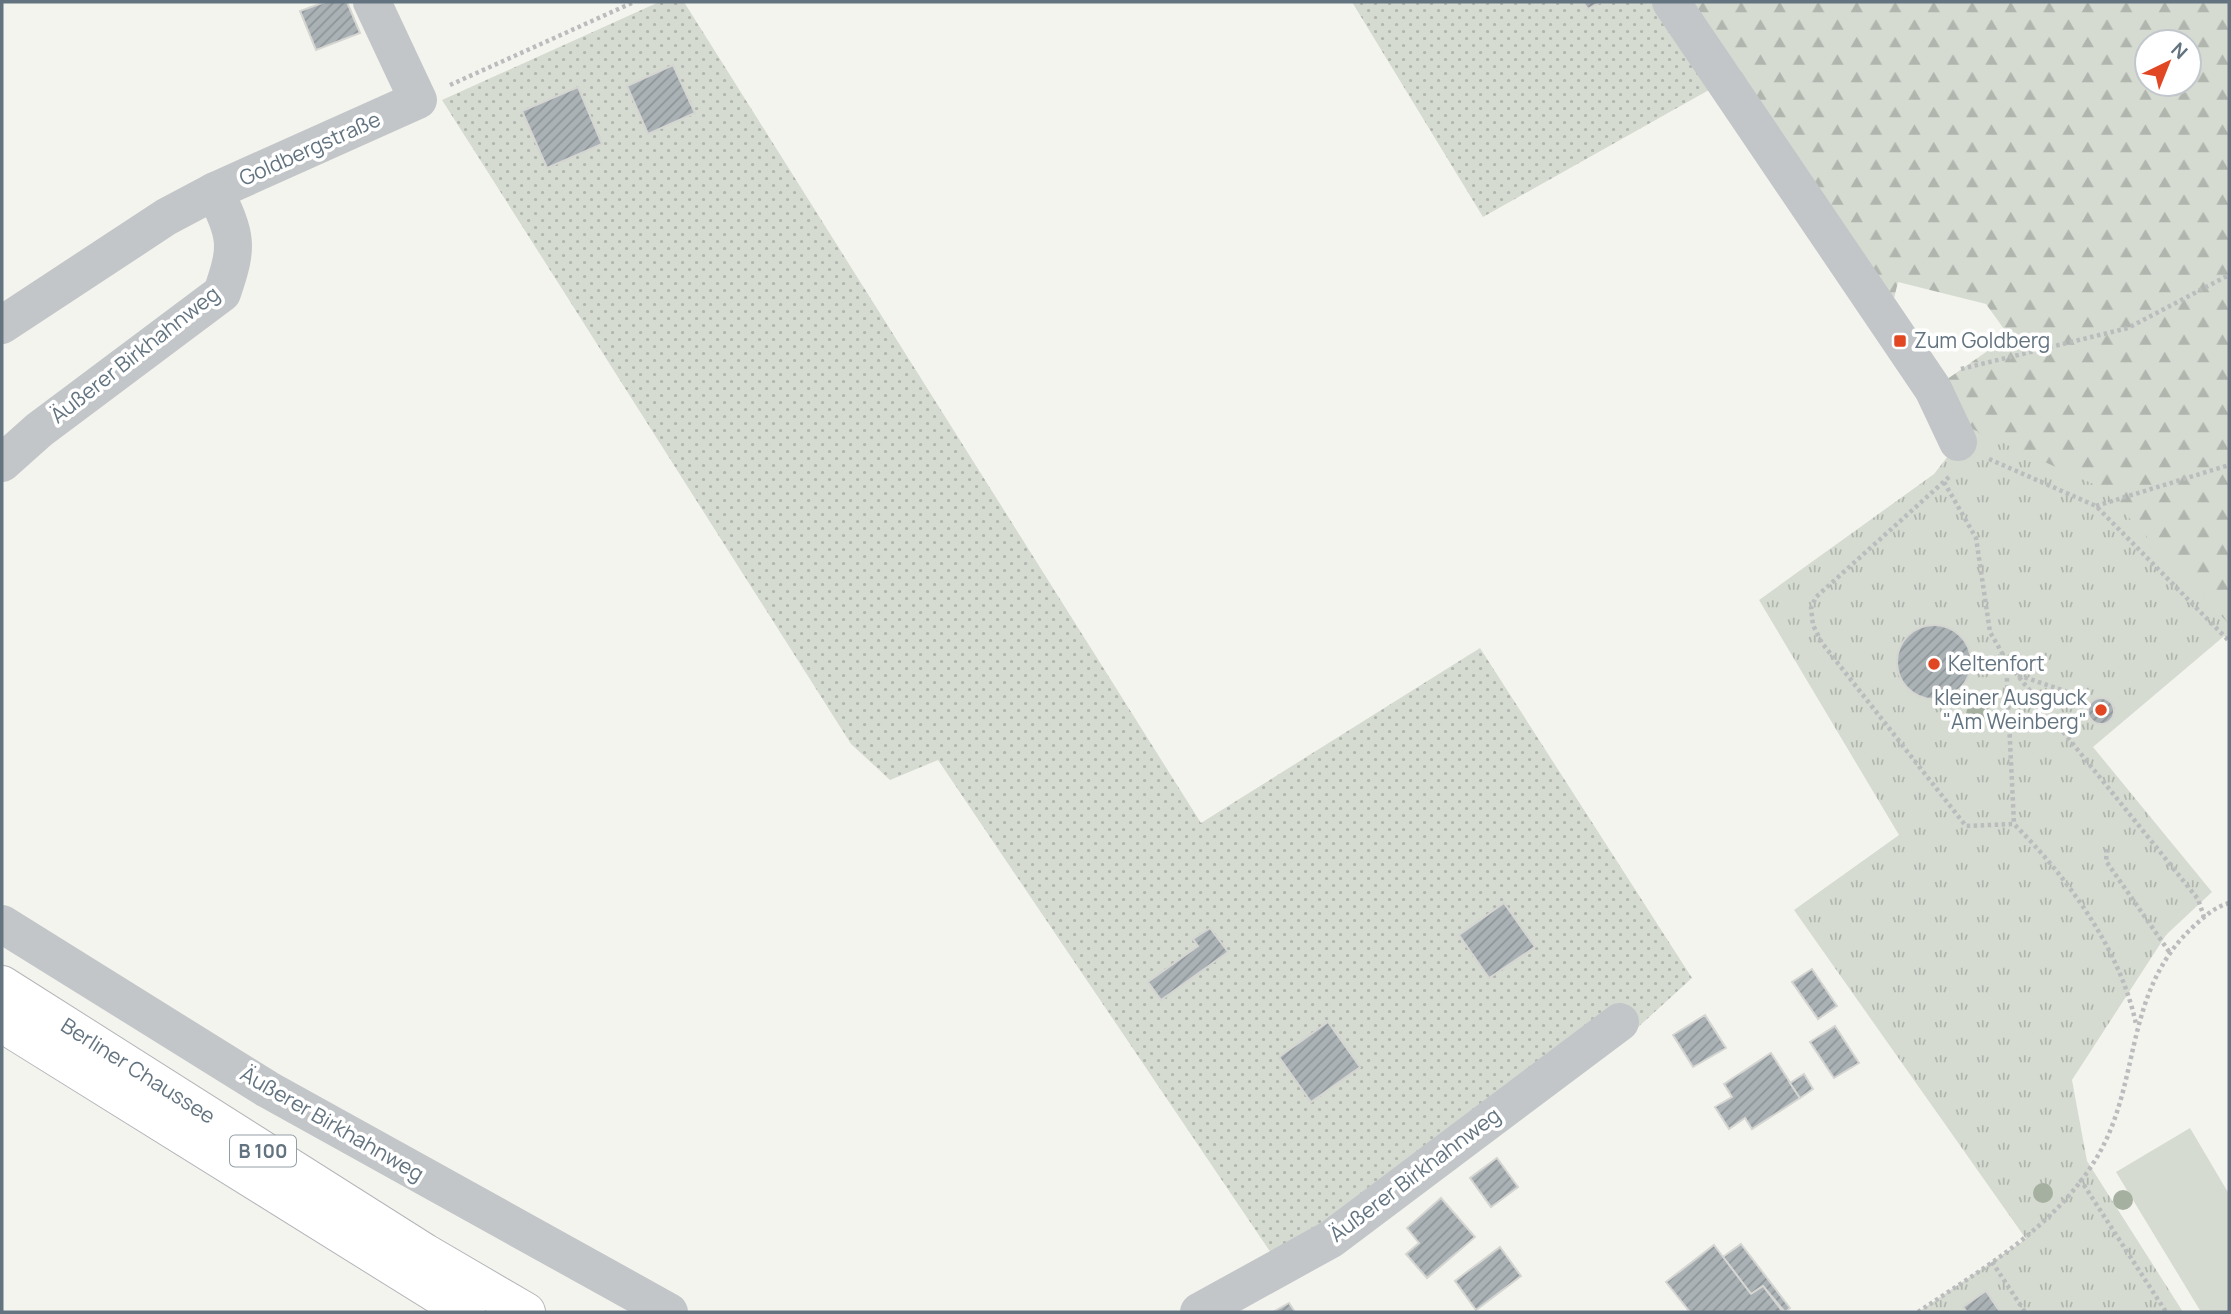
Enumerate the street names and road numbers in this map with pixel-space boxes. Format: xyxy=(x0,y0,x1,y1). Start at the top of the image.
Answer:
street label: Goldbergstraße xyxy=(234,104,385,192)
street label: Äußerer Birkhahnweg xyxy=(44,279,225,429)
street label: Berliner Chaussee xyxy=(56,1011,221,1130)
street label: Äußerer Birkhahnweg xyxy=(236,1059,429,1187)
street label: Äußerer Birkhahnweg xyxy=(1323,1101,1506,1248)
road number: B 100 xyxy=(230,1135,296,1166)

